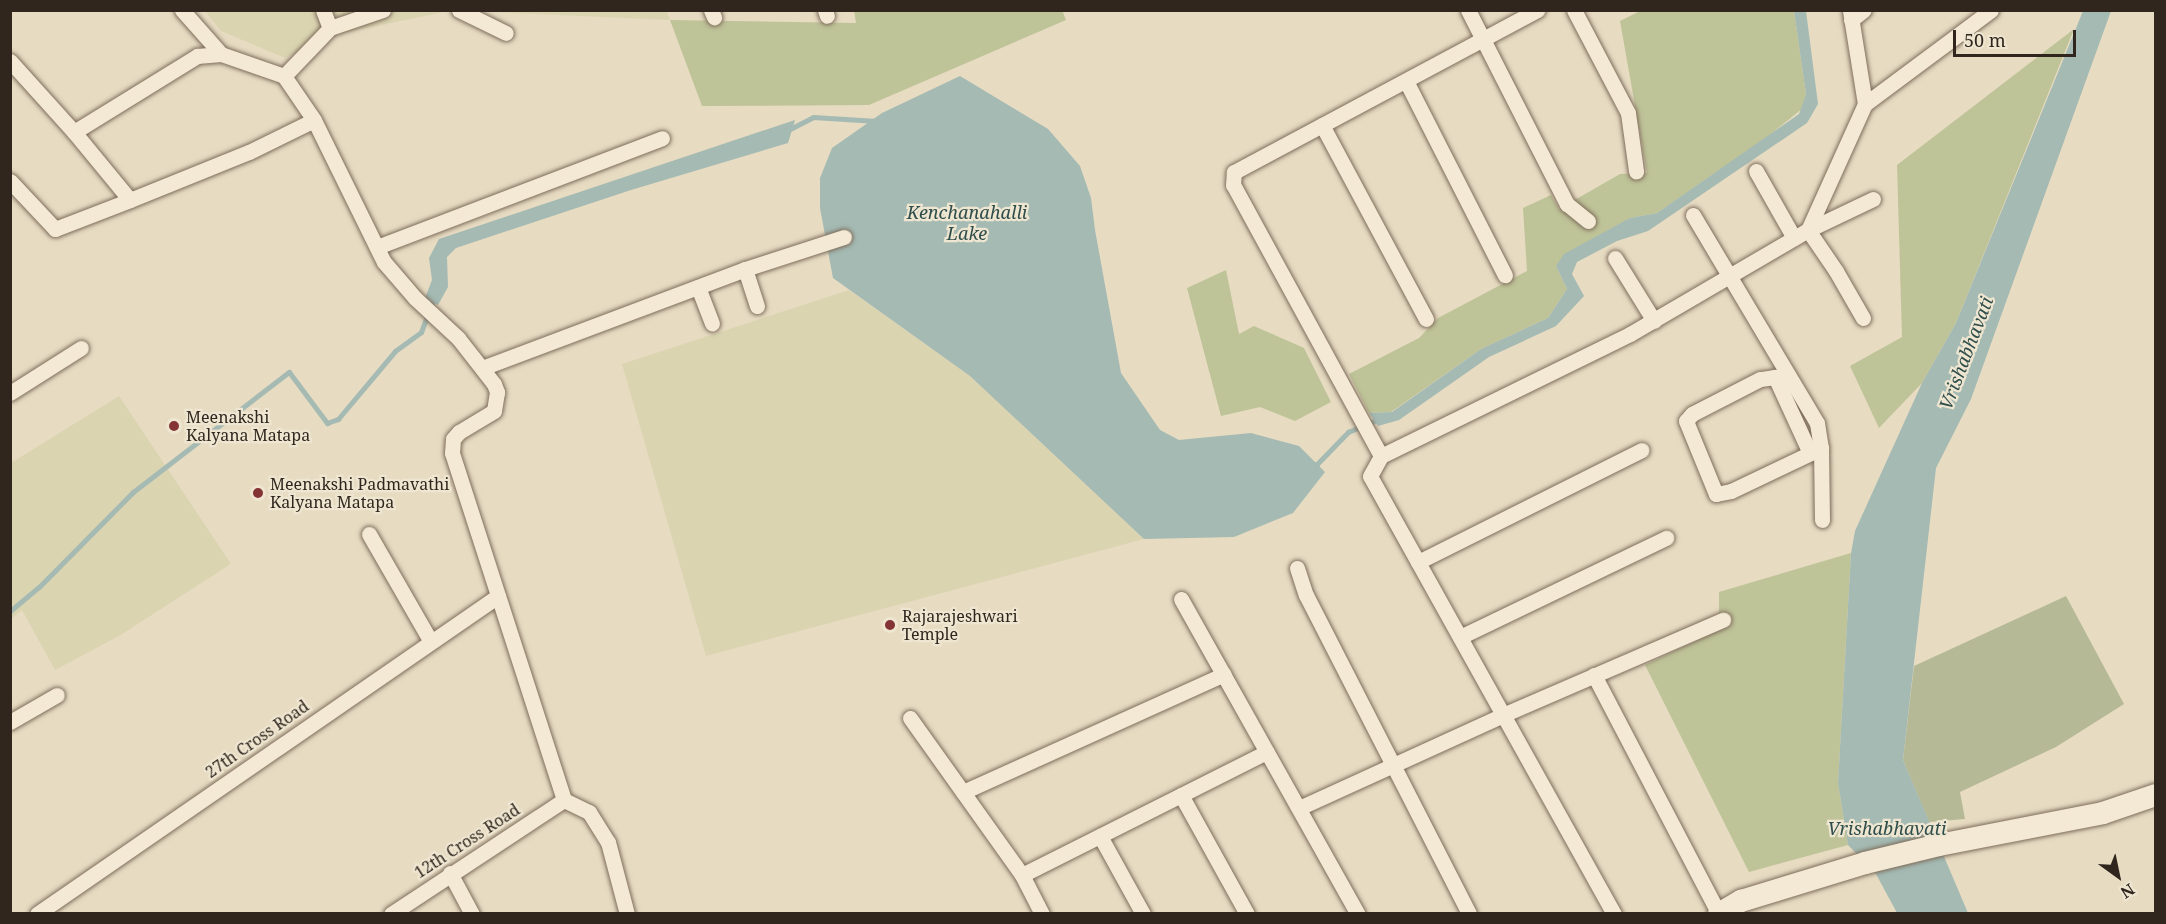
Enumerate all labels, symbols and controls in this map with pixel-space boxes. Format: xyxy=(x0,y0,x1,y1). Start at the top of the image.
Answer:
scale bar xyxy=(1956,18,2079,56)
text: 50 m xyxy=(1964,28,2006,52)
water label: Kenchanahalli Lake xyxy=(907,202,1027,244)
water label: Vrishabhavati xyxy=(1935,294,1997,412)
place label: Meenakshi Kalyana Matapa xyxy=(186,407,310,445)
marker: Meenakshi Kalyana Matapa xyxy=(167,419,181,433)
place label: Meenakshi Padmavathi Kalyana Matapa xyxy=(270,474,449,512)
marker: Meenakshi Padmavathi Kalyana Matapa xyxy=(251,486,265,500)
place label: Rajarajeshwari Temple xyxy=(902,606,1018,644)
marker: Rajarajeshwari Temple xyxy=(883,618,897,632)
street label: 27th Cross Road xyxy=(202,696,312,782)
street label: 12th Cross Road xyxy=(411,800,523,882)
water label: Vrishabhavati xyxy=(1827,817,1947,839)
north arrow xyxy=(2088,846,2148,906)
text: N xyxy=(2117,878,2139,904)

